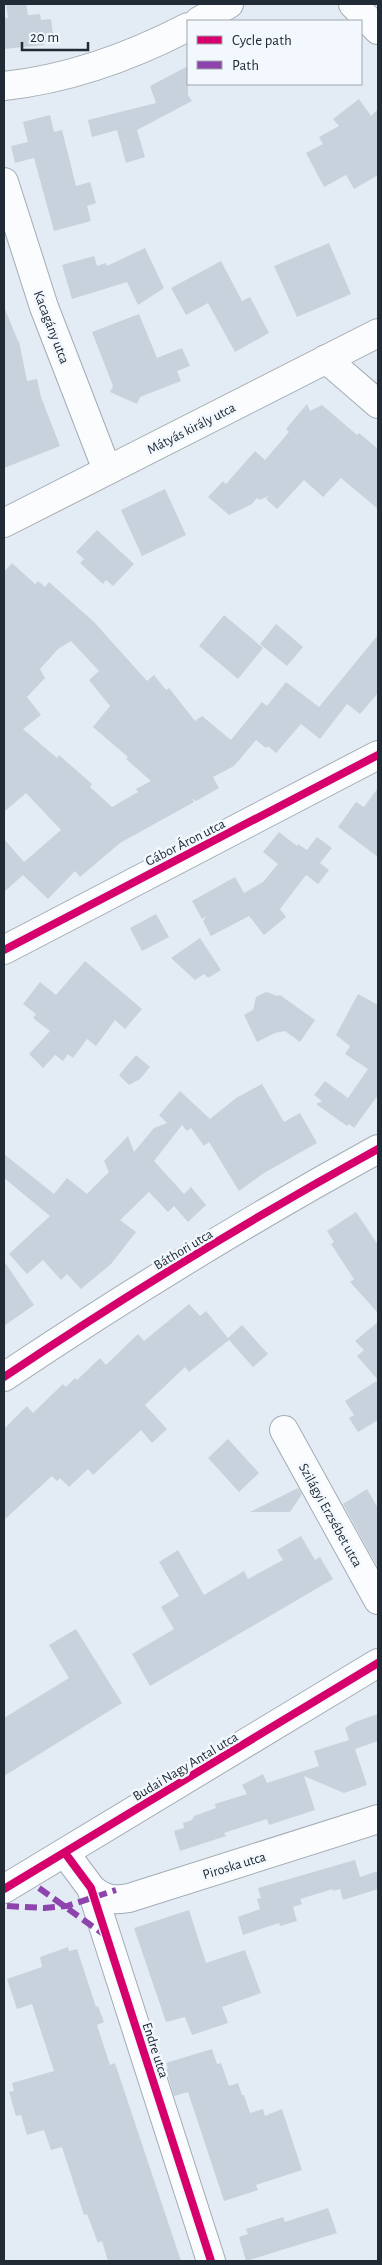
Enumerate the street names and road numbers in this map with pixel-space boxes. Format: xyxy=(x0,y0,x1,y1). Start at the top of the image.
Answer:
street label: Kacagány utca xyxy=(31,289,72,366)
street label: Mátyás király utca xyxy=(145,400,238,457)
street label: Gábor Áron utca xyxy=(142,814,228,869)
street label: Báthori utca xyxy=(152,1227,216,1273)
street label: Szilágyi Erzsébet utca xyxy=(296,1461,365,1570)
street label: Budai Nagy Antal utca xyxy=(131,1730,241,1804)
street label: Piroska utca xyxy=(201,1850,268,1882)
street label: Endre utca xyxy=(140,2021,171,2080)

